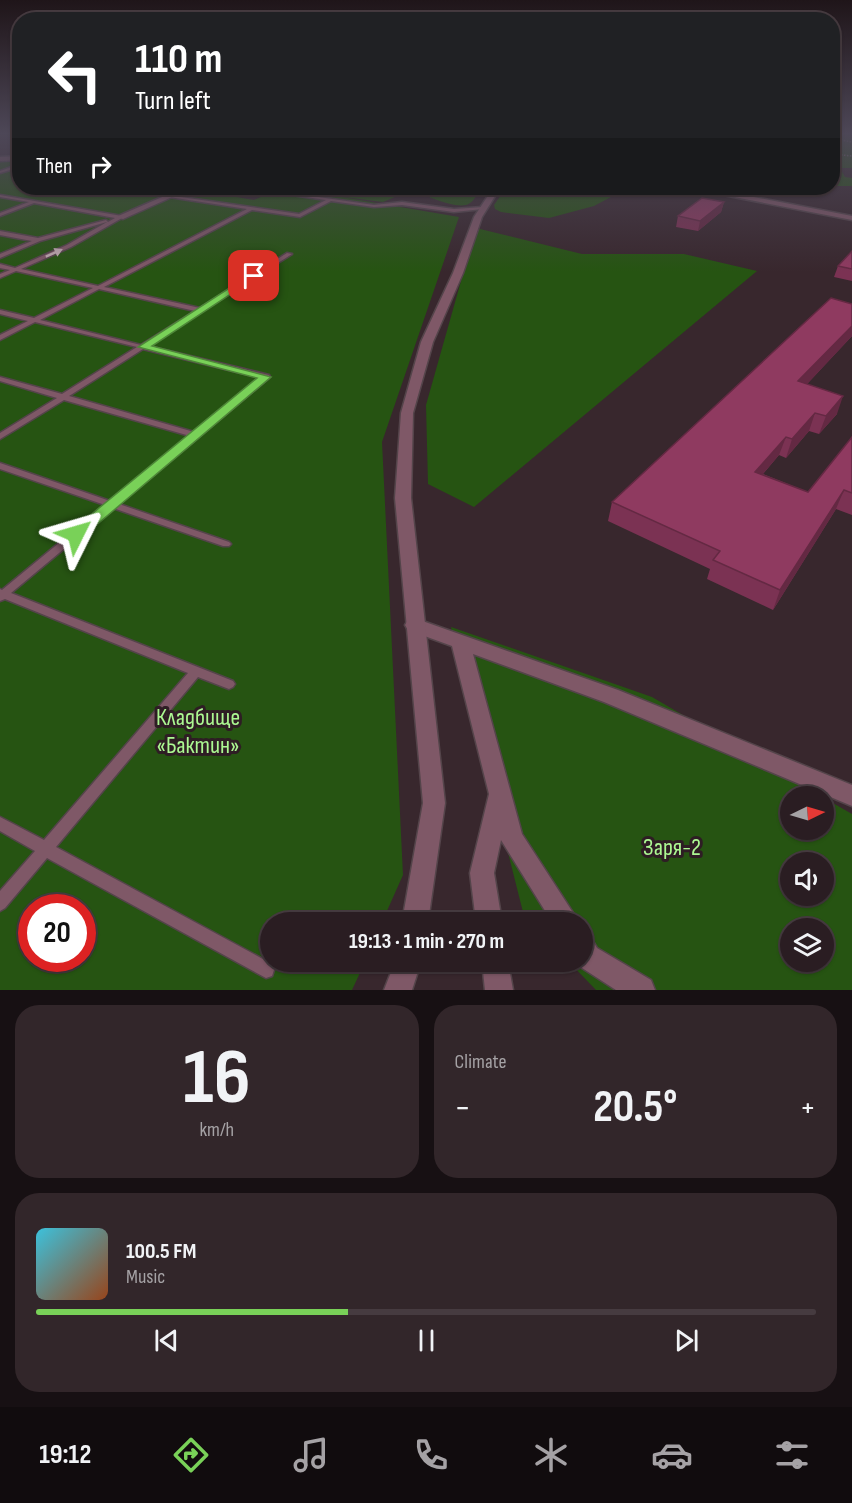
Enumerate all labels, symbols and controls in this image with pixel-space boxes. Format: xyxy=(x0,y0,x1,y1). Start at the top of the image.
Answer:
text: 110 m xyxy=(135,34,222,85)
icon: left xyxy=(36,36,114,114)
text: Turn left xyxy=(135,85,211,117)
icon: right xyxy=(84,150,117,183)
text: Then xyxy=(36,153,72,180)
one-way arrow xyxy=(45,248,63,258)
pin xyxy=(228,250,279,301)
icon: arrive xyxy=(237,259,270,292)
position arrow xyxy=(44,502,108,566)
park label: Кладбище «Бактин» xyxy=(156,703,240,760)
north arrow xyxy=(780,786,834,840)
map controls xyxy=(780,786,834,972)
park label: Заря-2 xyxy=(643,833,701,862)
button: sound xyxy=(780,852,834,906)
speed limit sign: 20 xyxy=(18,894,96,972)
button: layers xyxy=(780,918,834,972)
text: 19:13 · 1 min · 270 m xyxy=(349,928,504,955)
text: 16 xyxy=(183,1032,250,1125)
text: Climate xyxy=(455,1050,507,1074)
text: 20.5° xyxy=(593,1080,677,1135)
text: − xyxy=(455,1088,471,1128)
text: + xyxy=(800,1088,816,1128)
text: km/h xyxy=(199,1118,234,1142)
text: 100.5 FM xyxy=(126,1238,196,1265)
text: Music xyxy=(126,1265,165,1289)
icon: previous xyxy=(150,1324,183,1357)
icon: pause xyxy=(410,1324,443,1357)
icon: next xyxy=(670,1324,703,1357)
icon: directions xyxy=(170,1434,212,1476)
icon: music xyxy=(290,1434,332,1476)
icon: phone xyxy=(410,1434,452,1476)
icon: climate xyxy=(530,1434,572,1476)
icon: car xyxy=(651,1434,693,1476)
icon: filters xyxy=(771,1434,813,1476)
text: 19:12 xyxy=(39,1439,91,1471)

